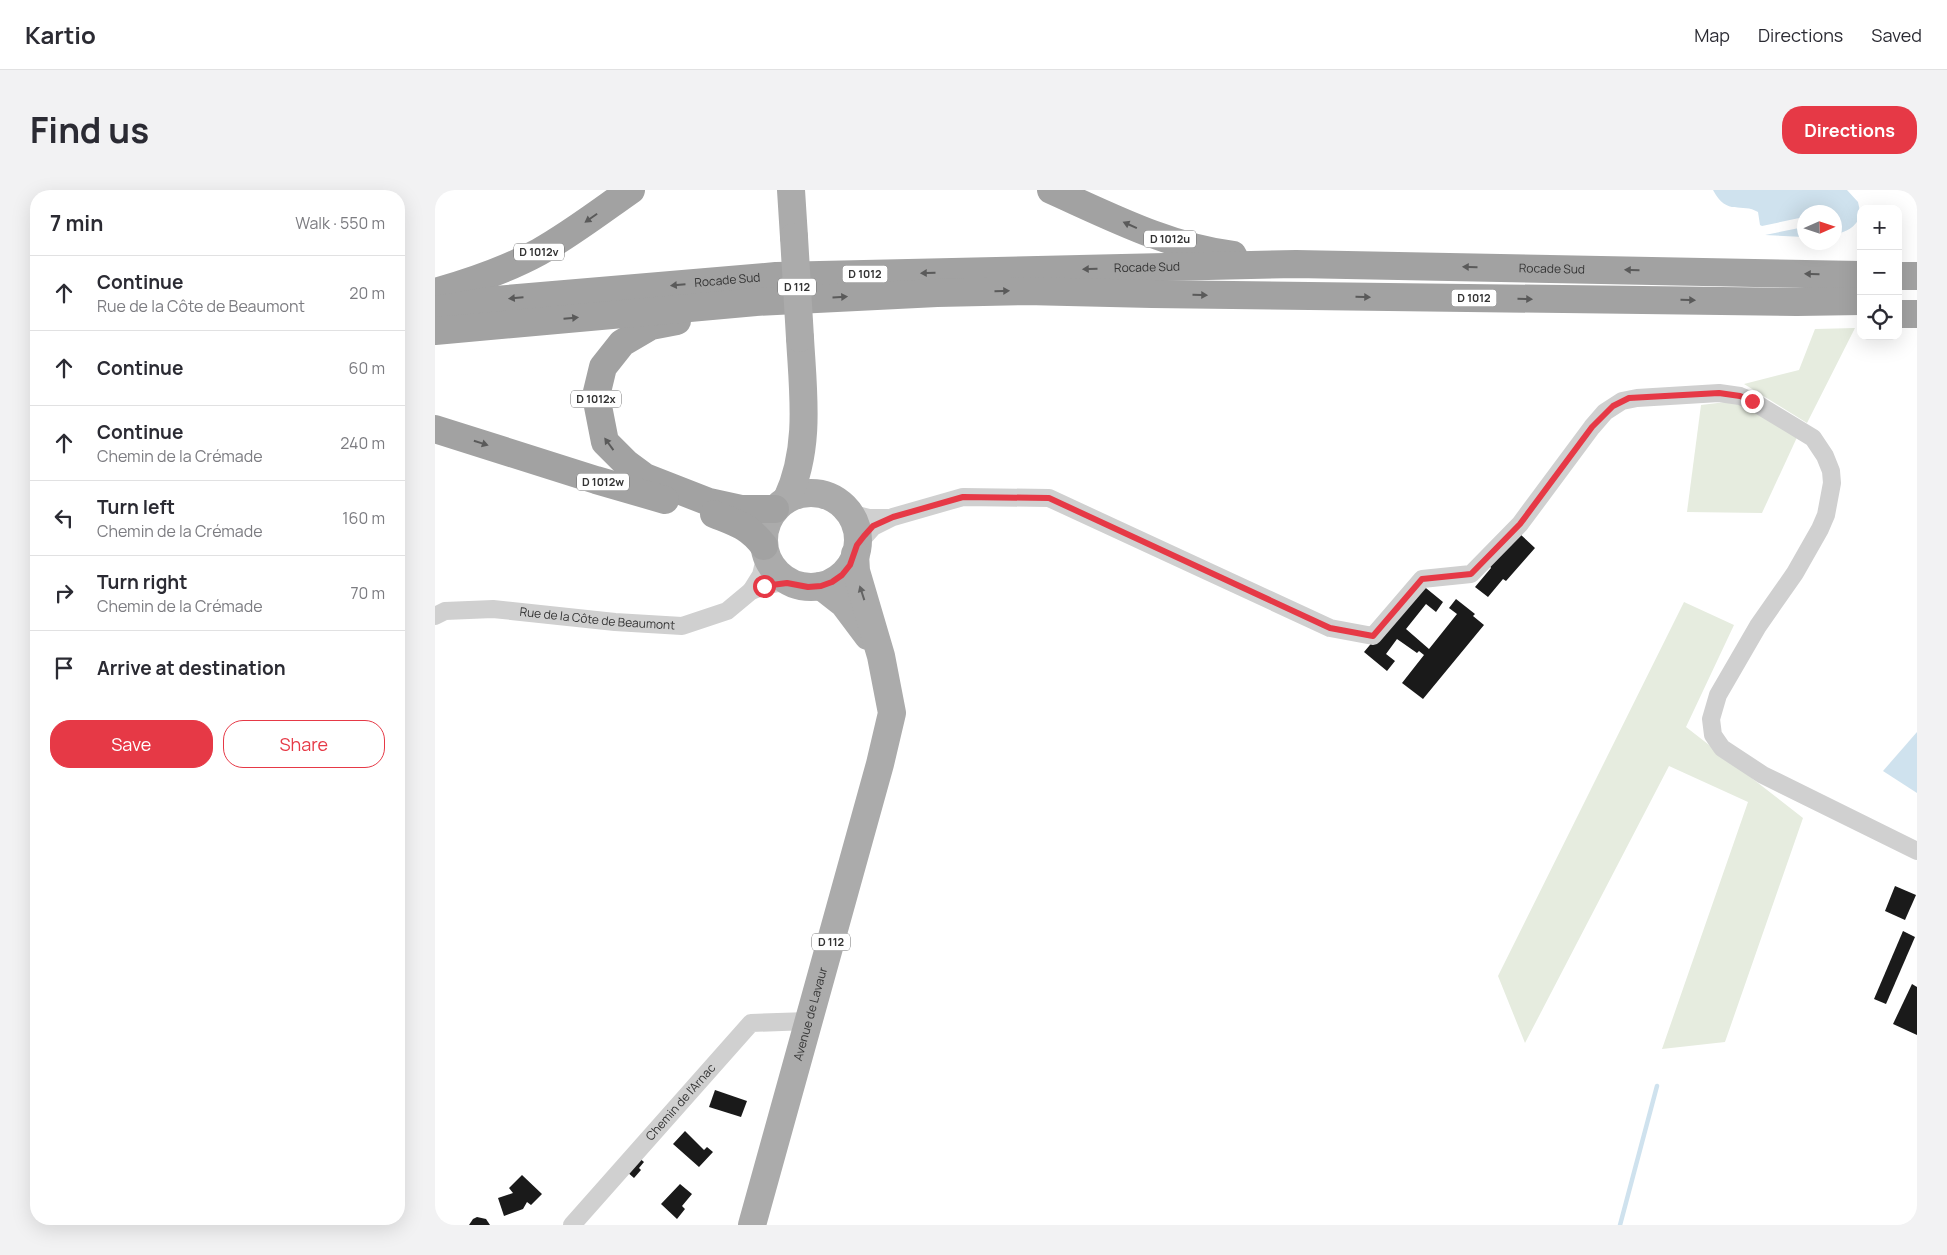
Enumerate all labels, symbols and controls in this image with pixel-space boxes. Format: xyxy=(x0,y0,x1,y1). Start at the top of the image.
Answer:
text: Kartio xyxy=(25,18,96,51)
text: Map xyxy=(1694,23,1730,47)
text: Directions xyxy=(1758,23,1843,47)
text: Saved xyxy=(1871,23,1922,47)
text: Find us xyxy=(30,106,149,154)
button: Directions xyxy=(1782,106,1917,154)
north arrow xyxy=(1797,205,1842,250)
map controls xyxy=(1857,205,1902,340)
button: + xyxy=(1857,205,1902,250)
text: 7 min xyxy=(50,209,103,237)
text: Walk · 550 m xyxy=(295,212,385,234)
one-way arrow xyxy=(584,213,598,223)
one-way arrow xyxy=(1123,221,1137,229)
road number: D 1012u xyxy=(1144,231,1196,248)
road number: D 1012v xyxy=(514,244,564,260)
button: − xyxy=(1857,250,1902,295)
street label: Rocade Sud xyxy=(1114,258,1180,276)
street label: Rocade Sud xyxy=(1519,259,1585,278)
one-way arrow xyxy=(1461,263,1477,271)
one-way arrow xyxy=(1082,265,1098,273)
road number: D 1012 xyxy=(843,266,887,282)
one-way arrow xyxy=(1624,266,1640,274)
street label: Rocade Sud xyxy=(694,268,761,291)
text: Continue xyxy=(97,269,183,295)
one-way arrow xyxy=(919,269,935,277)
one-way arrow xyxy=(1804,270,1820,278)
road number: D 112 xyxy=(778,278,816,295)
icon: ahead xyxy=(50,279,78,307)
one-way arrow xyxy=(670,281,686,289)
text: 20 m xyxy=(349,282,385,304)
one-way arrow xyxy=(994,287,1010,295)
road number: D 1012 xyxy=(1451,290,1497,306)
one-way arrow xyxy=(1193,291,1209,299)
one-way arrow xyxy=(832,293,848,301)
one-way arrow xyxy=(1355,293,1371,301)
text: Rue de la Côte de Beaumont xyxy=(97,295,305,317)
one-way arrow xyxy=(508,295,524,303)
one-way arrow xyxy=(1518,295,1534,303)
button: locate xyxy=(1857,295,1902,340)
one-way arrow xyxy=(1680,296,1696,304)
one-way arrow xyxy=(563,314,579,322)
icon: ahead xyxy=(50,354,78,382)
text: Continue xyxy=(97,355,183,381)
text: 60 m xyxy=(349,357,385,379)
road number: D 1012x xyxy=(571,390,621,408)
route end xyxy=(1741,390,1764,413)
text: Continue xyxy=(97,419,183,445)
icon: ahead xyxy=(50,429,78,457)
text: 240 m xyxy=(340,432,385,454)
one-way arrow xyxy=(604,437,614,451)
one-way arrow xyxy=(474,440,489,448)
text: Chemin de la Crémade xyxy=(97,445,263,467)
road number: D 1012w xyxy=(577,474,629,490)
text: Turn left xyxy=(97,494,175,520)
icon: left xyxy=(50,504,78,532)
text: 160 m xyxy=(342,507,385,529)
text: Chemin de la Crémade xyxy=(97,520,263,542)
text: Turn right xyxy=(97,569,187,595)
route start xyxy=(753,575,776,598)
icon: right xyxy=(50,579,78,607)
text: 70 m xyxy=(350,582,385,604)
one-way arrow xyxy=(858,585,866,600)
text: Chemin de la Crémade xyxy=(97,595,263,617)
street label: Rue de la Côte de Beaumont xyxy=(519,603,676,634)
icon: arrive xyxy=(50,654,78,682)
text: Arrive at destination xyxy=(97,655,286,681)
button: Save xyxy=(50,720,213,768)
button: Share xyxy=(223,720,385,768)
road number: D 112 xyxy=(812,934,850,950)
street label: Avenue de Lavaur xyxy=(789,964,831,1063)
street label: Chemin de l'Arnac xyxy=(642,1059,719,1144)

